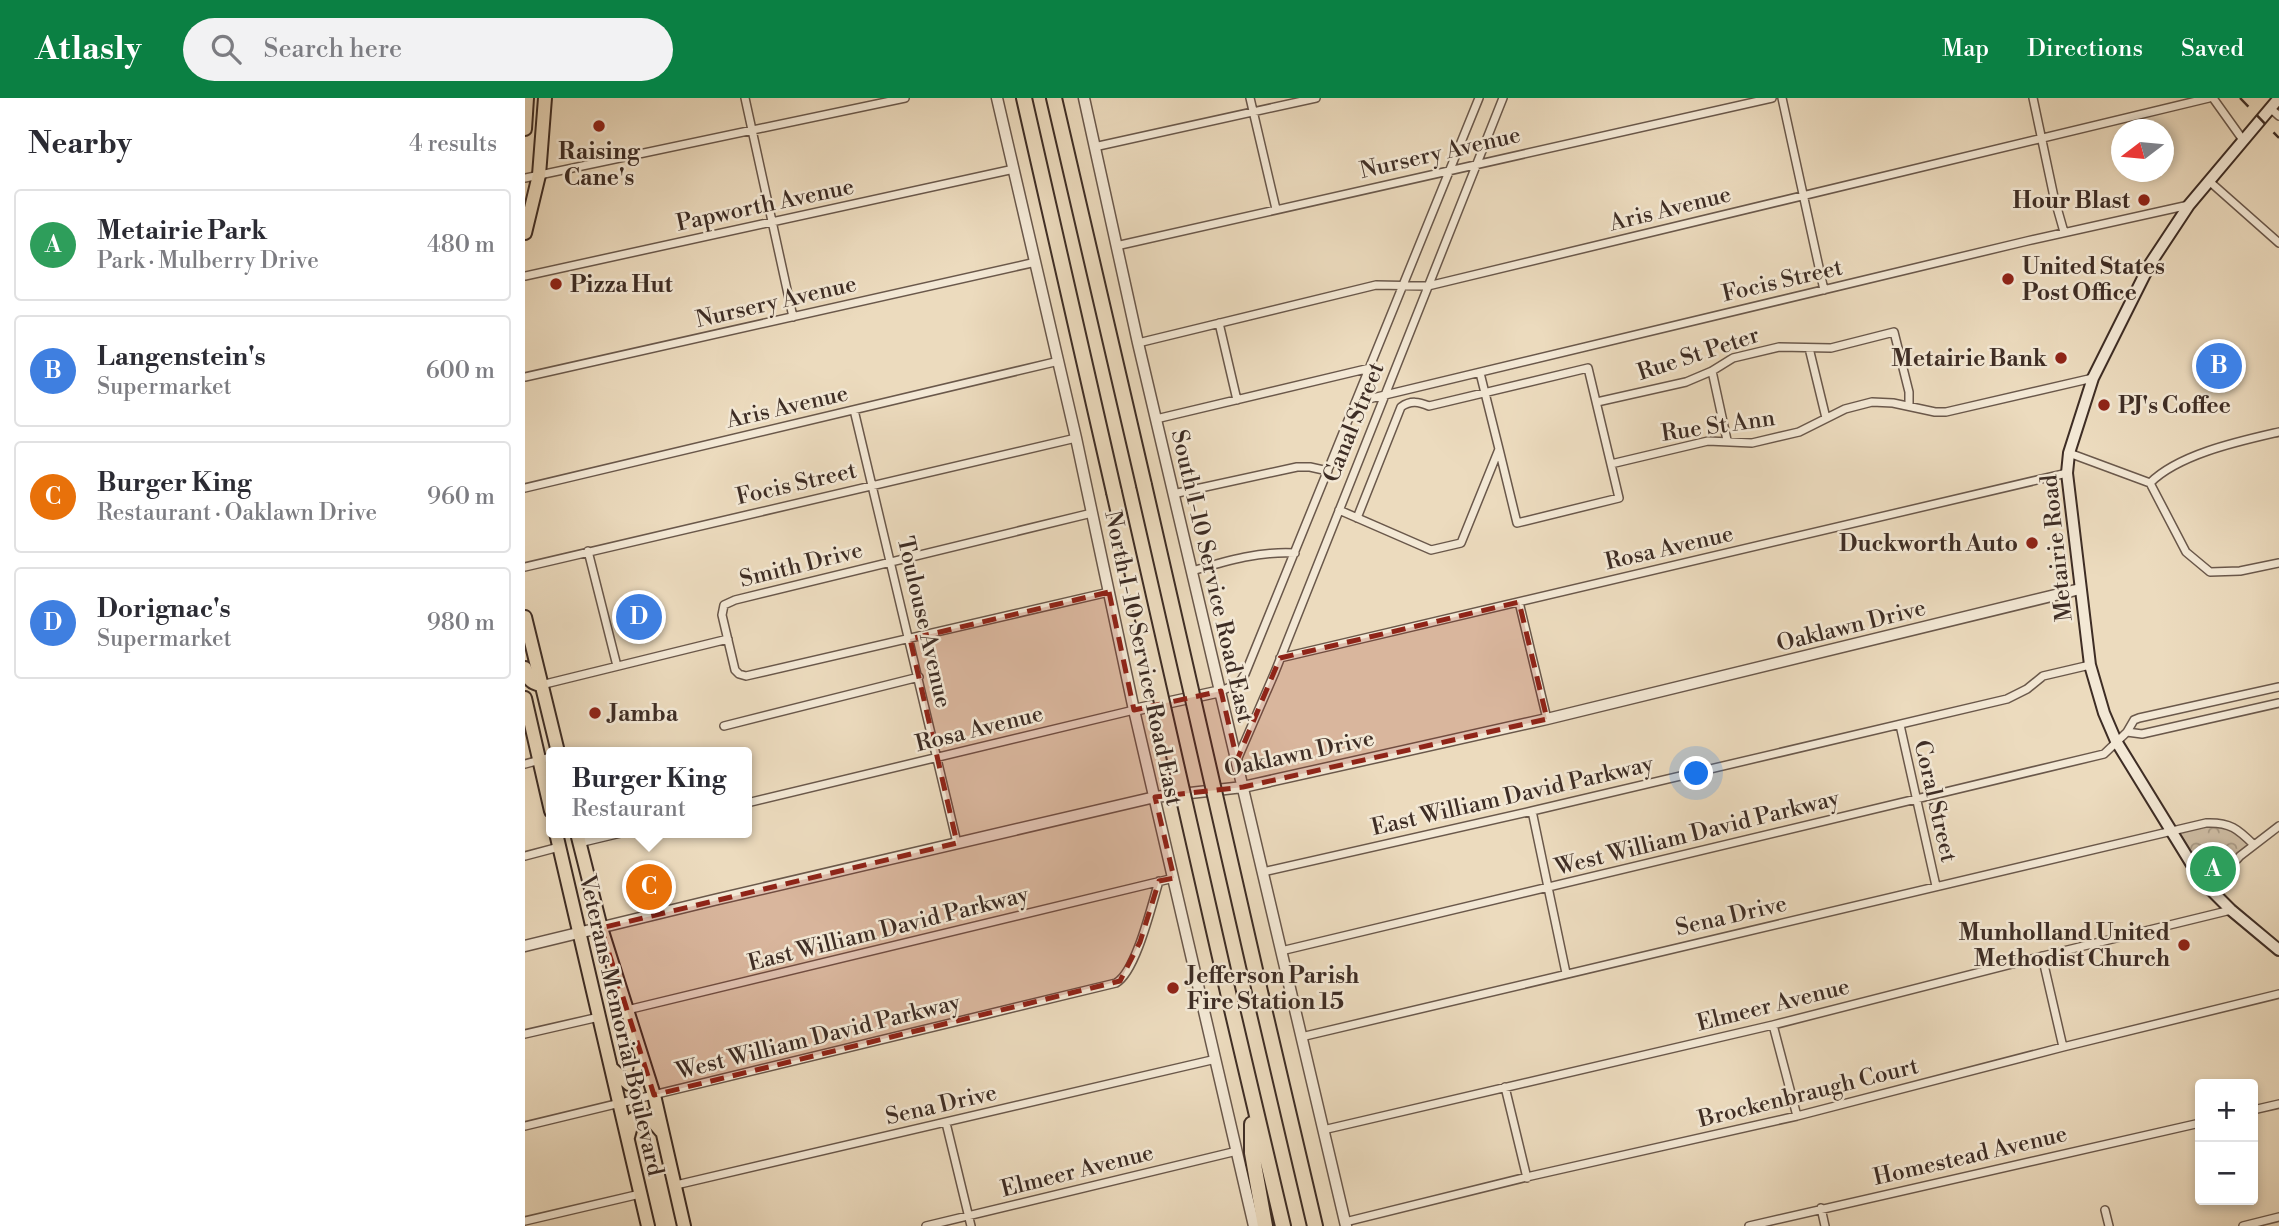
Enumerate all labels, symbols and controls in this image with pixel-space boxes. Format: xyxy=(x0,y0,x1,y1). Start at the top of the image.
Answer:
search box xyxy=(183,18,673,81)
text: Atlasly xyxy=(35,29,141,70)
icon: search xyxy=(207,30,245,68)
text: Search here xyxy=(263,33,402,65)
text: Map xyxy=(1942,34,1989,64)
text: Directions xyxy=(2027,34,2143,64)
text: Saved xyxy=(2181,34,2244,64)
marker: Raising Cane's xyxy=(591,118,607,134)
north arrow xyxy=(2111,119,2174,182)
street label: Nursery Avenue xyxy=(1357,121,1523,185)
text: Nearby xyxy=(28,125,132,163)
text: 4 results xyxy=(409,130,497,158)
place label: Raising Cane's xyxy=(558,138,641,192)
street label: Papworth Avenue xyxy=(674,172,857,237)
street label: Aris Avenue xyxy=(1606,180,1734,238)
place label: Hour Blast xyxy=(2012,187,2131,215)
marker: Hour Blast xyxy=(2136,192,2152,208)
text: Metairie Park xyxy=(97,215,267,247)
text: A xyxy=(45,231,61,259)
text: 480 m xyxy=(427,231,495,259)
text: Park · Mulberry Drive xyxy=(97,247,319,275)
place label: United States Post Office xyxy=(2022,253,2165,307)
street label: Focis Street xyxy=(1719,254,1845,308)
street label: Nursery Avenue xyxy=(693,270,859,334)
place label: Pizza Hut xyxy=(570,271,674,299)
marker: United States Post Office xyxy=(2000,271,2016,287)
marker: Pizza Hut xyxy=(548,276,564,292)
street label: Rue St Peter xyxy=(1634,321,1763,387)
pin: B xyxy=(2196,340,2242,392)
text: Langenstein's xyxy=(97,341,266,373)
place label: Metairie Bank xyxy=(1891,345,2048,373)
marker: Metairie Bank xyxy=(2053,350,2069,366)
text: B xyxy=(44,357,62,385)
text: 600 m xyxy=(426,357,495,385)
street label: Canal Street xyxy=(1317,358,1391,486)
text: Supermarket xyxy=(97,373,232,401)
street label: Aris Avenue xyxy=(723,379,851,435)
place label: PJ's Coffee xyxy=(2118,392,2231,420)
marker: PJ's Coffee xyxy=(2096,397,2112,413)
street label: Rue St Ann xyxy=(1659,404,1777,448)
street label: South I-10 Service Road East xyxy=(1165,427,1259,725)
street label: Focis Street xyxy=(733,457,859,511)
text: Burger King xyxy=(97,467,251,499)
street label: Metairie Road xyxy=(2035,473,2079,623)
text: C xyxy=(45,483,61,511)
text: 960 m xyxy=(427,483,495,511)
text: Restaurant · Oaklawn Drive xyxy=(97,499,377,527)
street label: North I-10 Service Road East xyxy=(1098,508,1188,808)
street label: Rosa Avenue xyxy=(1602,520,1736,576)
place label: Duckworth Auto xyxy=(1839,530,2018,558)
street label: Toulouse Avenue xyxy=(891,534,957,711)
marker: Duckworth Auto xyxy=(2024,535,2040,551)
street label: Smith Drive xyxy=(737,536,866,594)
pin: D xyxy=(616,591,662,643)
text: Dorignac's xyxy=(97,593,231,625)
street label: Oaklawn Drive xyxy=(1774,594,1929,658)
text: D xyxy=(44,609,62,637)
text: 980 m xyxy=(427,609,495,637)
text: Supermarket xyxy=(97,625,232,653)
place label: Jamba xyxy=(606,700,679,728)
street label: Rosa Avenue xyxy=(912,700,1046,758)
marker: Jamba xyxy=(587,705,603,721)
street label: Oaklawn Drive xyxy=(1222,724,1377,784)
street label: Coral Street xyxy=(1907,738,1963,865)
popup xyxy=(546,747,752,838)
street label: East William David Parkway xyxy=(1368,750,1657,842)
your location xyxy=(1679,756,1713,790)
text: Burger King xyxy=(572,763,726,795)
street label: West William David Parkway xyxy=(1551,784,1843,882)
text: Restaurant xyxy=(572,795,686,823)
pin: A xyxy=(2190,843,2236,895)
pin: C xyxy=(626,861,672,913)
street label: Veterans Memorial Boulevard xyxy=(572,871,669,1179)
street label: East William David Parkway xyxy=(745,880,1032,977)
street label: Sena Drive xyxy=(1673,890,1790,942)
place label: Munholland United Methodist Church xyxy=(1959,919,2170,973)
marker: Munholland United Methodist Church xyxy=(2176,937,2192,953)
place label: Jefferson Parish Fire Station 15 xyxy=(1184,962,1359,1016)
street label: Elmeer Avenue xyxy=(1694,972,1853,1037)
marker: Jefferson Parish Fire Station 15 xyxy=(1165,980,1181,996)
street label: West William David Parkway xyxy=(672,988,964,1086)
street label: Brockenbraugh Court xyxy=(1694,1052,1921,1134)
street label: Sena Drive xyxy=(883,1079,1000,1131)
map controls xyxy=(2195,1079,2258,1205)
button: + xyxy=(2195,1079,2258,1142)
street label: Homestead Avenue xyxy=(1871,1120,2070,1192)
street label: Elmeer Avenue xyxy=(998,1138,1157,1203)
button: − xyxy=(2195,1142,2258,1205)

